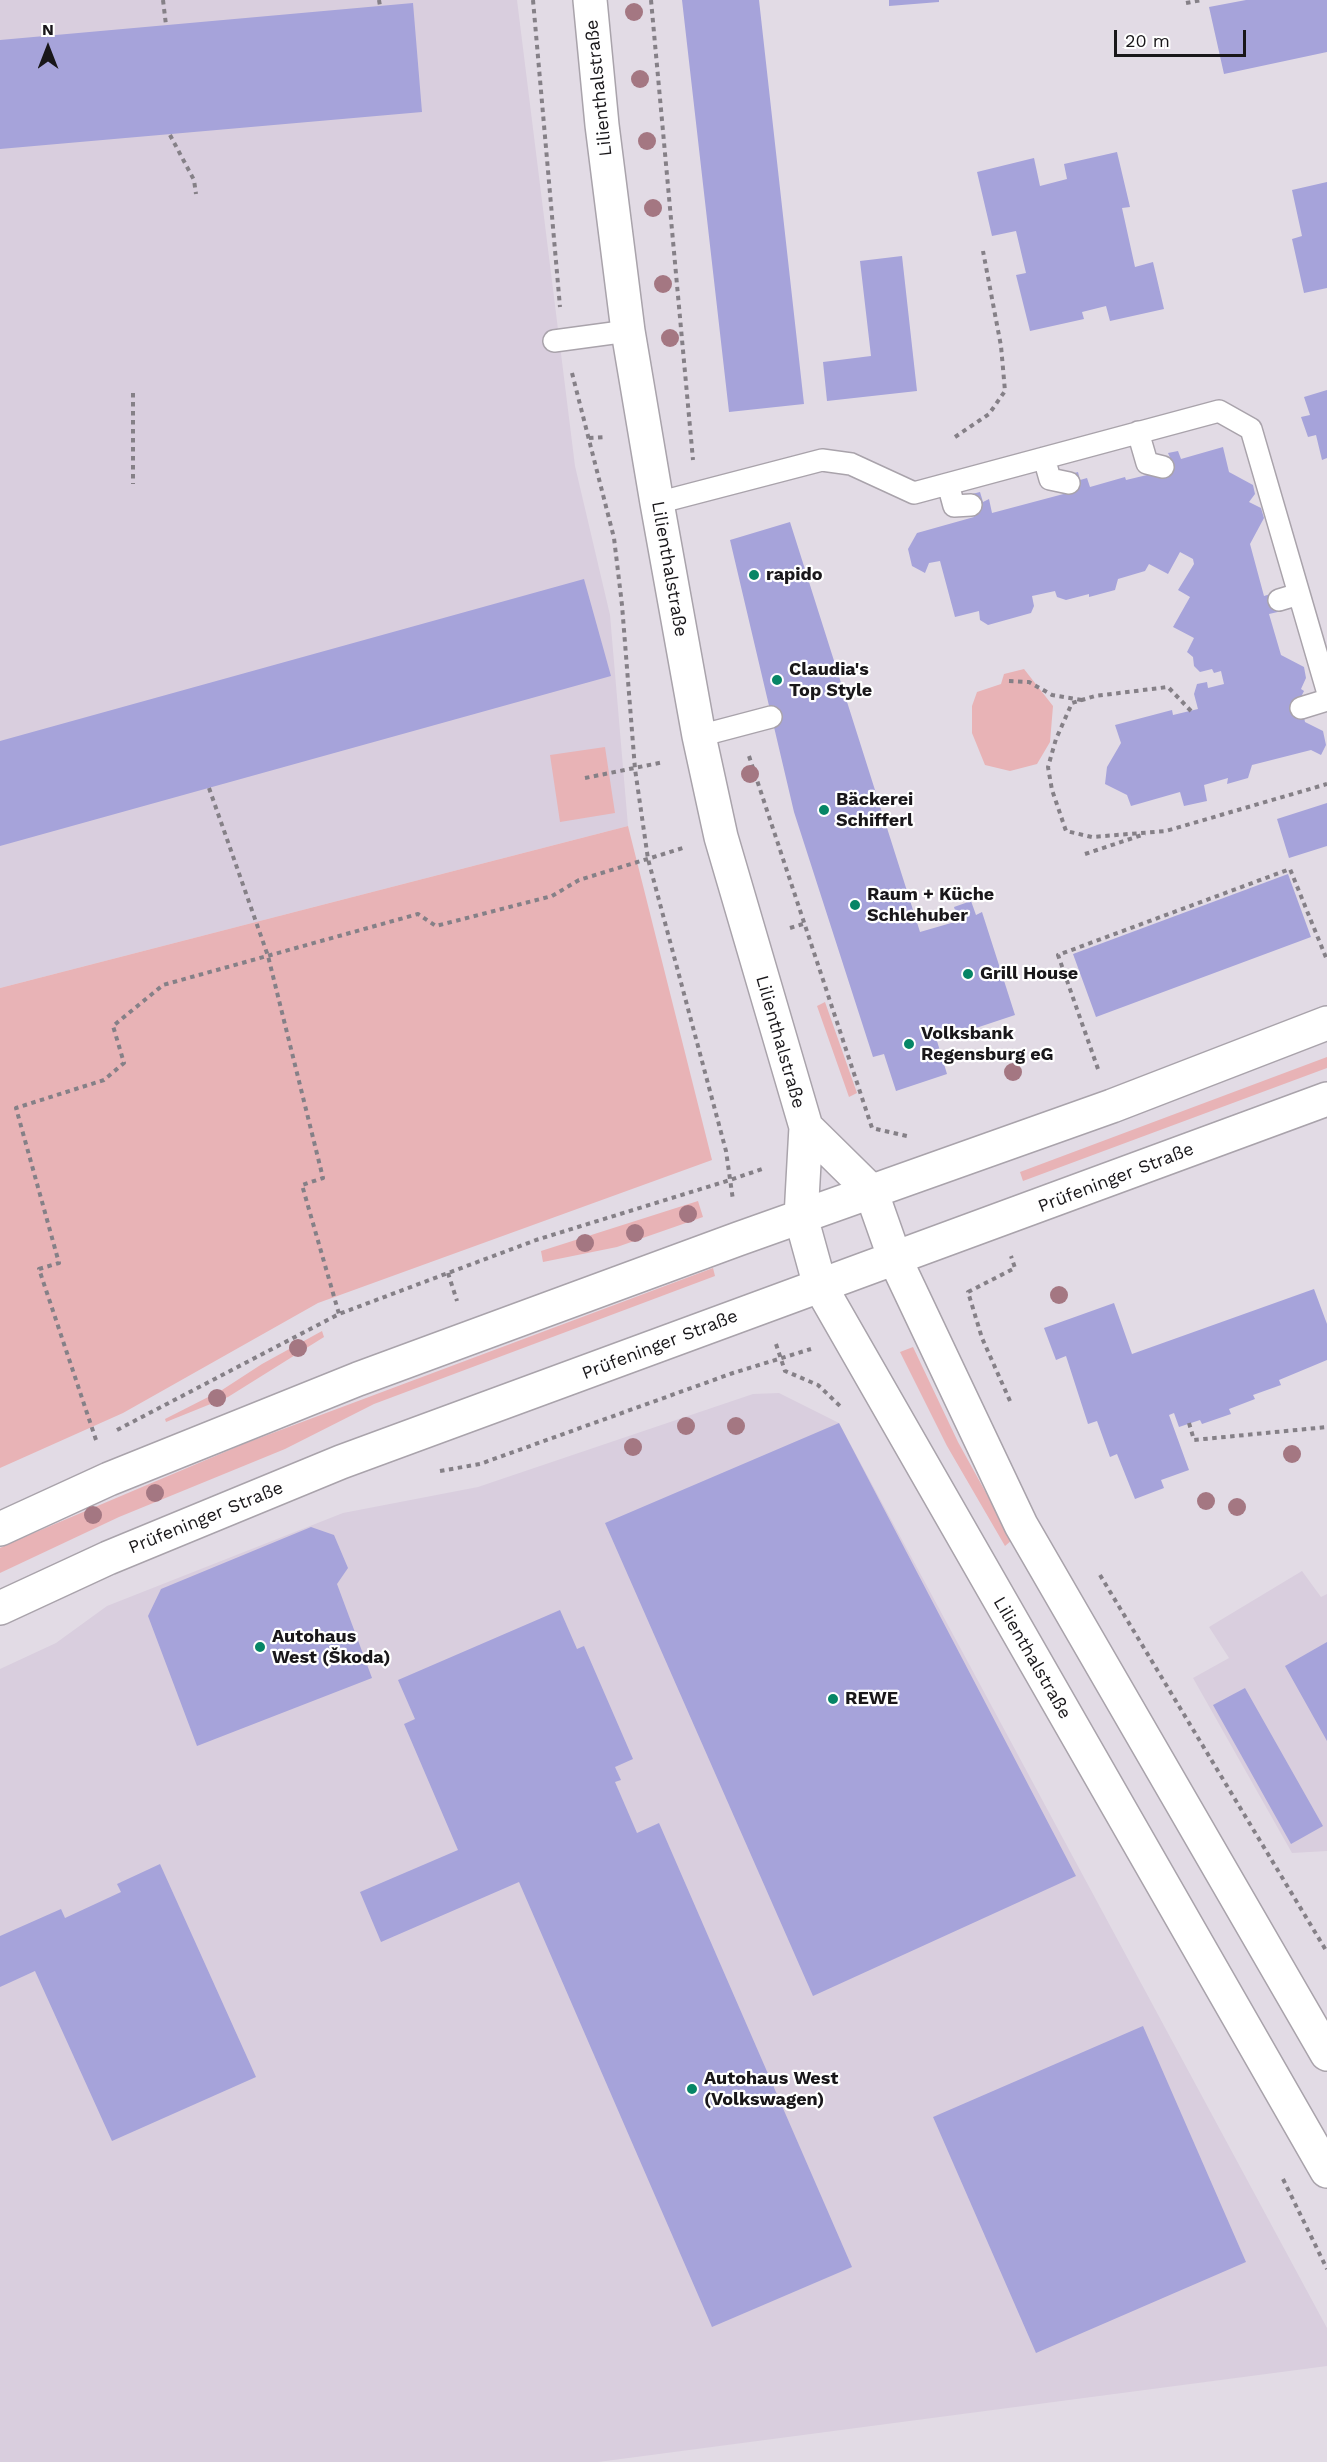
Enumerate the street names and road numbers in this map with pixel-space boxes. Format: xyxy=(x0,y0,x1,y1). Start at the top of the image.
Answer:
street label: Lilienthalstraße xyxy=(581,19,617,157)
street label: Lilienthalstraße xyxy=(646,499,692,639)
street label: Lilienthalstraße xyxy=(751,973,809,1111)
street label: Prüfeninger Straße xyxy=(1035,1138,1197,1218)
street label: Prüfeninger Straße xyxy=(579,1305,741,1385)
street label: Prüfeninger Straße xyxy=(125,1477,287,1559)
street label: Lilienthalstraße xyxy=(988,1593,1076,1723)

